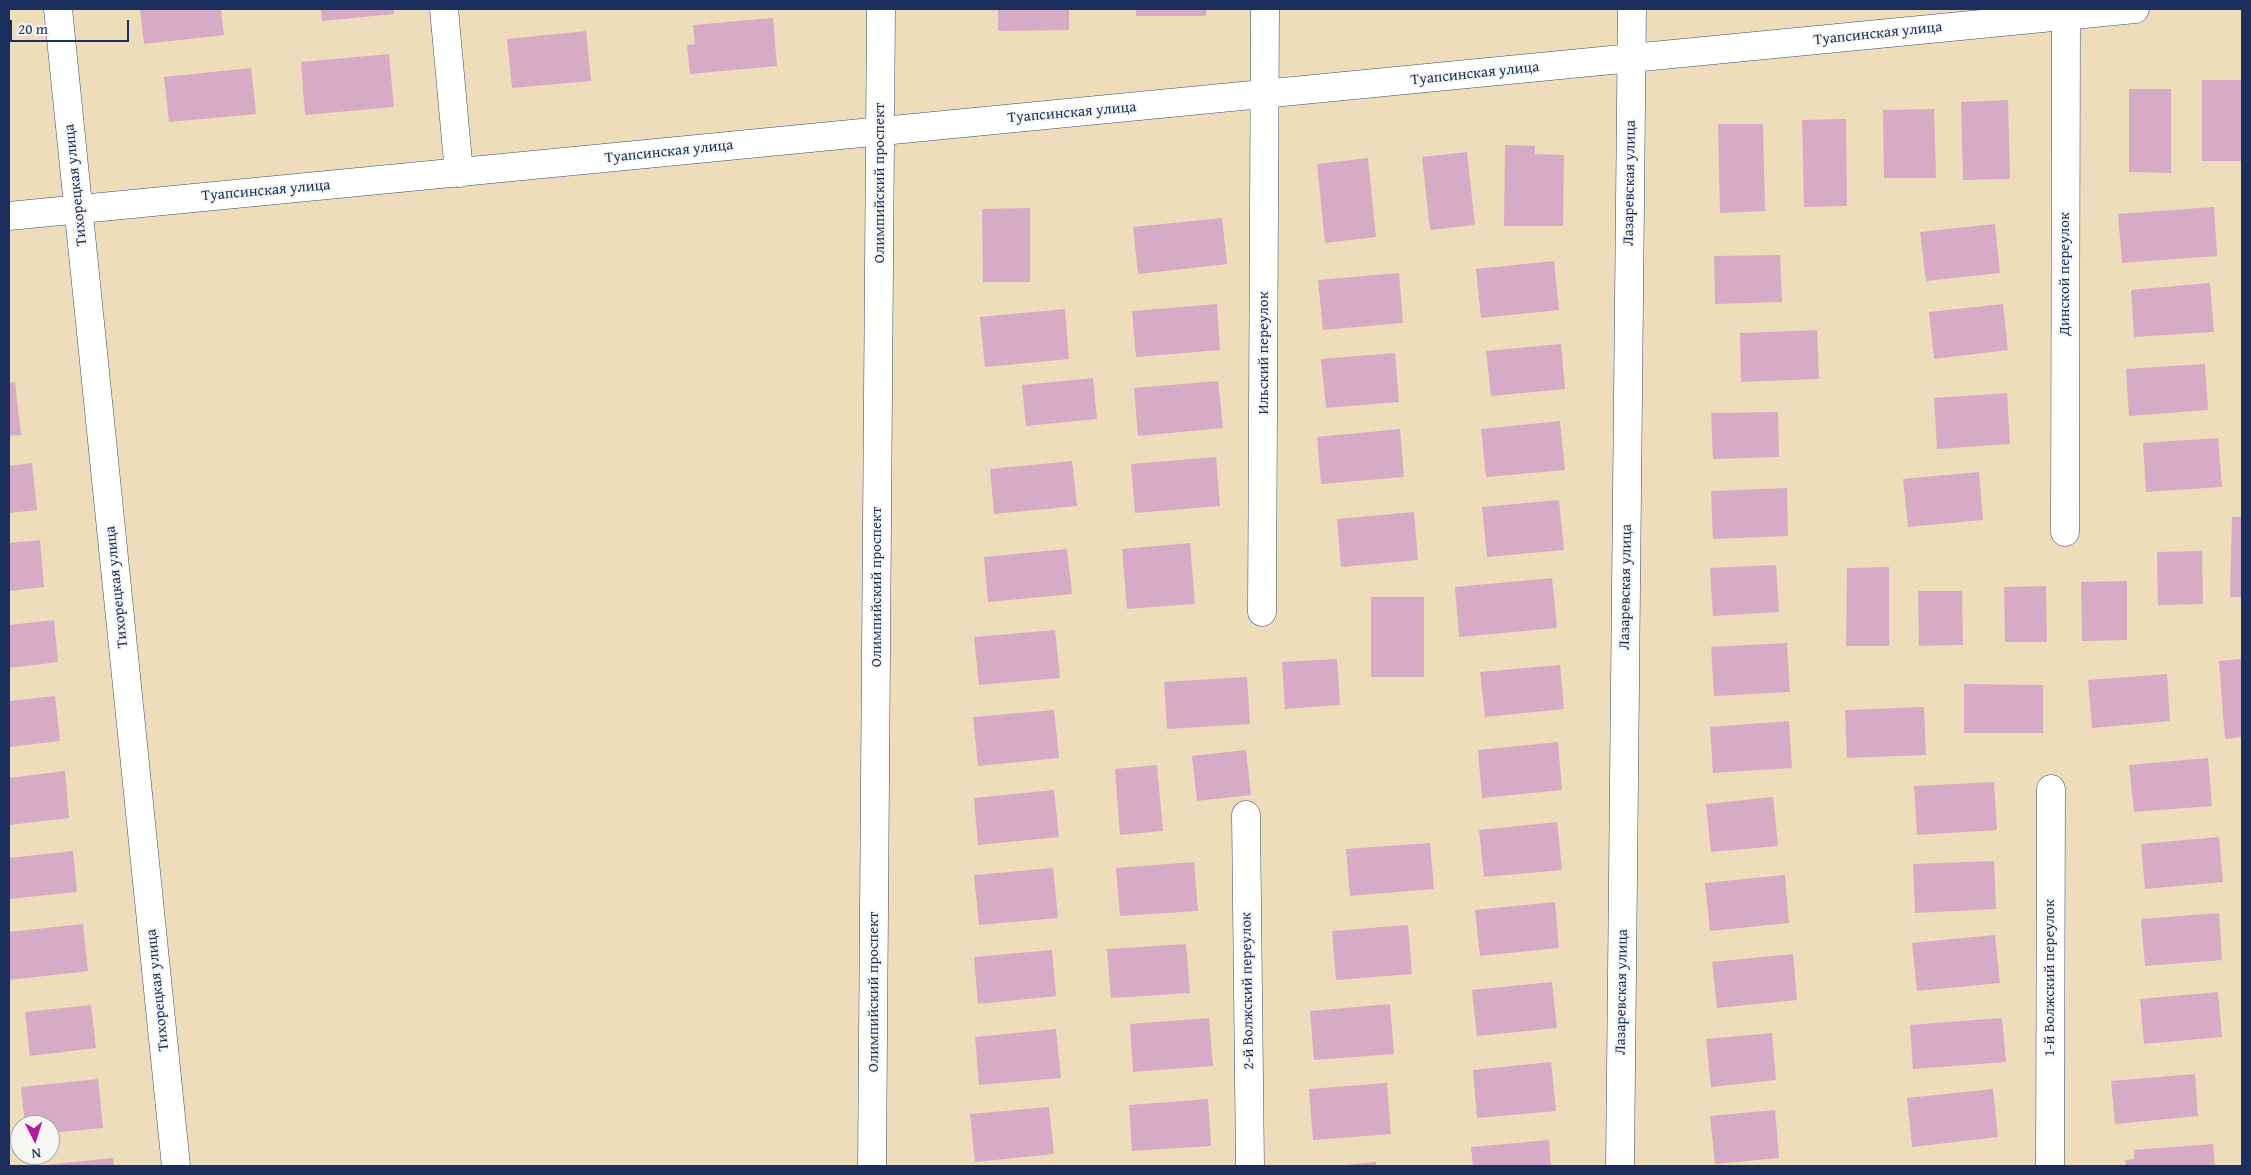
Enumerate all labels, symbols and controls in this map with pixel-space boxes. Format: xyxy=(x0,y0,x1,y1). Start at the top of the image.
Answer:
scale bar xyxy=(12,10,131,42)
text: 20 m xyxy=(18,18,48,39)
street label: Туапсинская улица xyxy=(1813,18,1943,50)
street label: Туапсинская улица xyxy=(1410,58,1540,90)
street label: Туапсинская улица xyxy=(1007,98,1137,128)
street label: Олимпийский проспект xyxy=(871,103,889,263)
street label: Лазаревская улица xyxy=(1620,120,1640,246)
street label: Тихорецкая улица xyxy=(61,123,91,247)
street label: Туапсинская улица xyxy=(604,136,734,168)
street label: Туапсинская улица xyxy=(201,176,331,206)
street label: Динской переулок xyxy=(2056,212,2074,336)
street label: Ильский переулок xyxy=(1255,291,1273,415)
street label: Олимпийский проспект xyxy=(868,507,886,667)
street label: Лазаревская улица xyxy=(1616,524,1636,650)
street label: Тихорецкая улица xyxy=(102,525,132,649)
street label: 1-й Волжский переулок xyxy=(2041,899,2059,1057)
street label: Олимпийский проспект xyxy=(865,912,883,1072)
street label: 2-й Волжский переулок xyxy=(1238,912,1258,1070)
street label: Тихорецкая улица xyxy=(143,928,173,1052)
street label: Лазаревская улица xyxy=(1612,929,1632,1055)
north arrow xyxy=(10,1115,60,1165)
text: N xyxy=(31,1144,42,1164)

